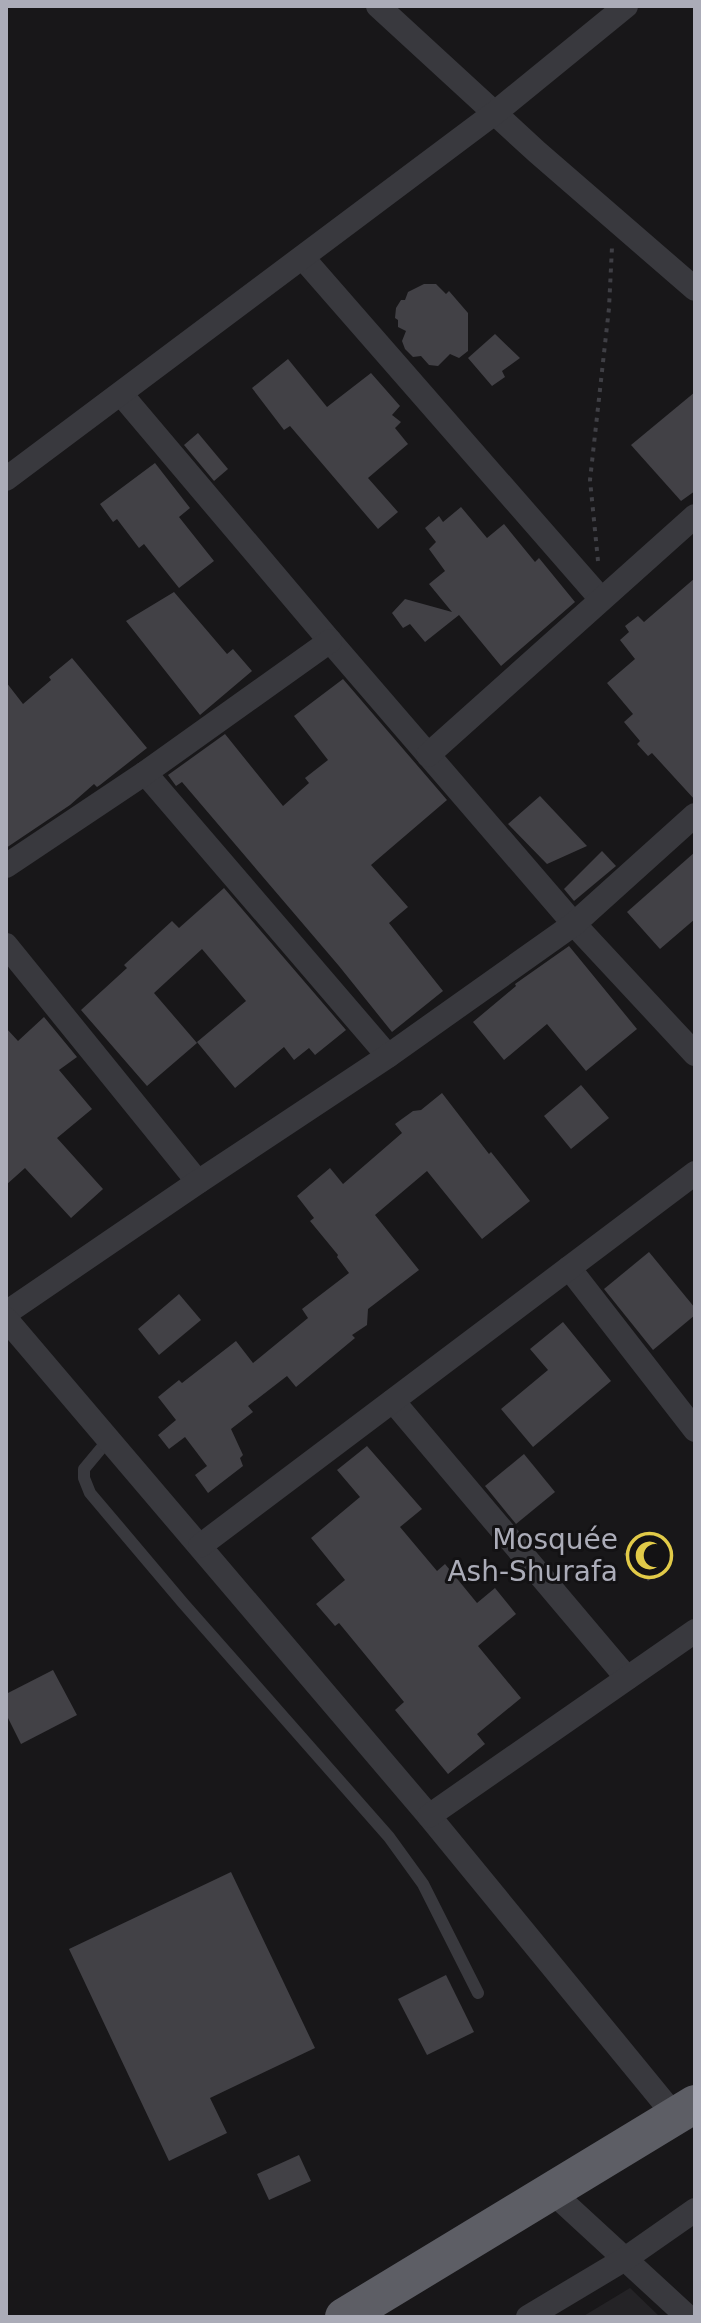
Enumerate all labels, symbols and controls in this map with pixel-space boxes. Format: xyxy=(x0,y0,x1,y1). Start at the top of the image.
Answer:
place label: Mosquée Ash-Shurafa xyxy=(447,1523,618,1588)
mosque icon: Mosquée Ash-Shurafa xyxy=(625,1531,673,1579)

